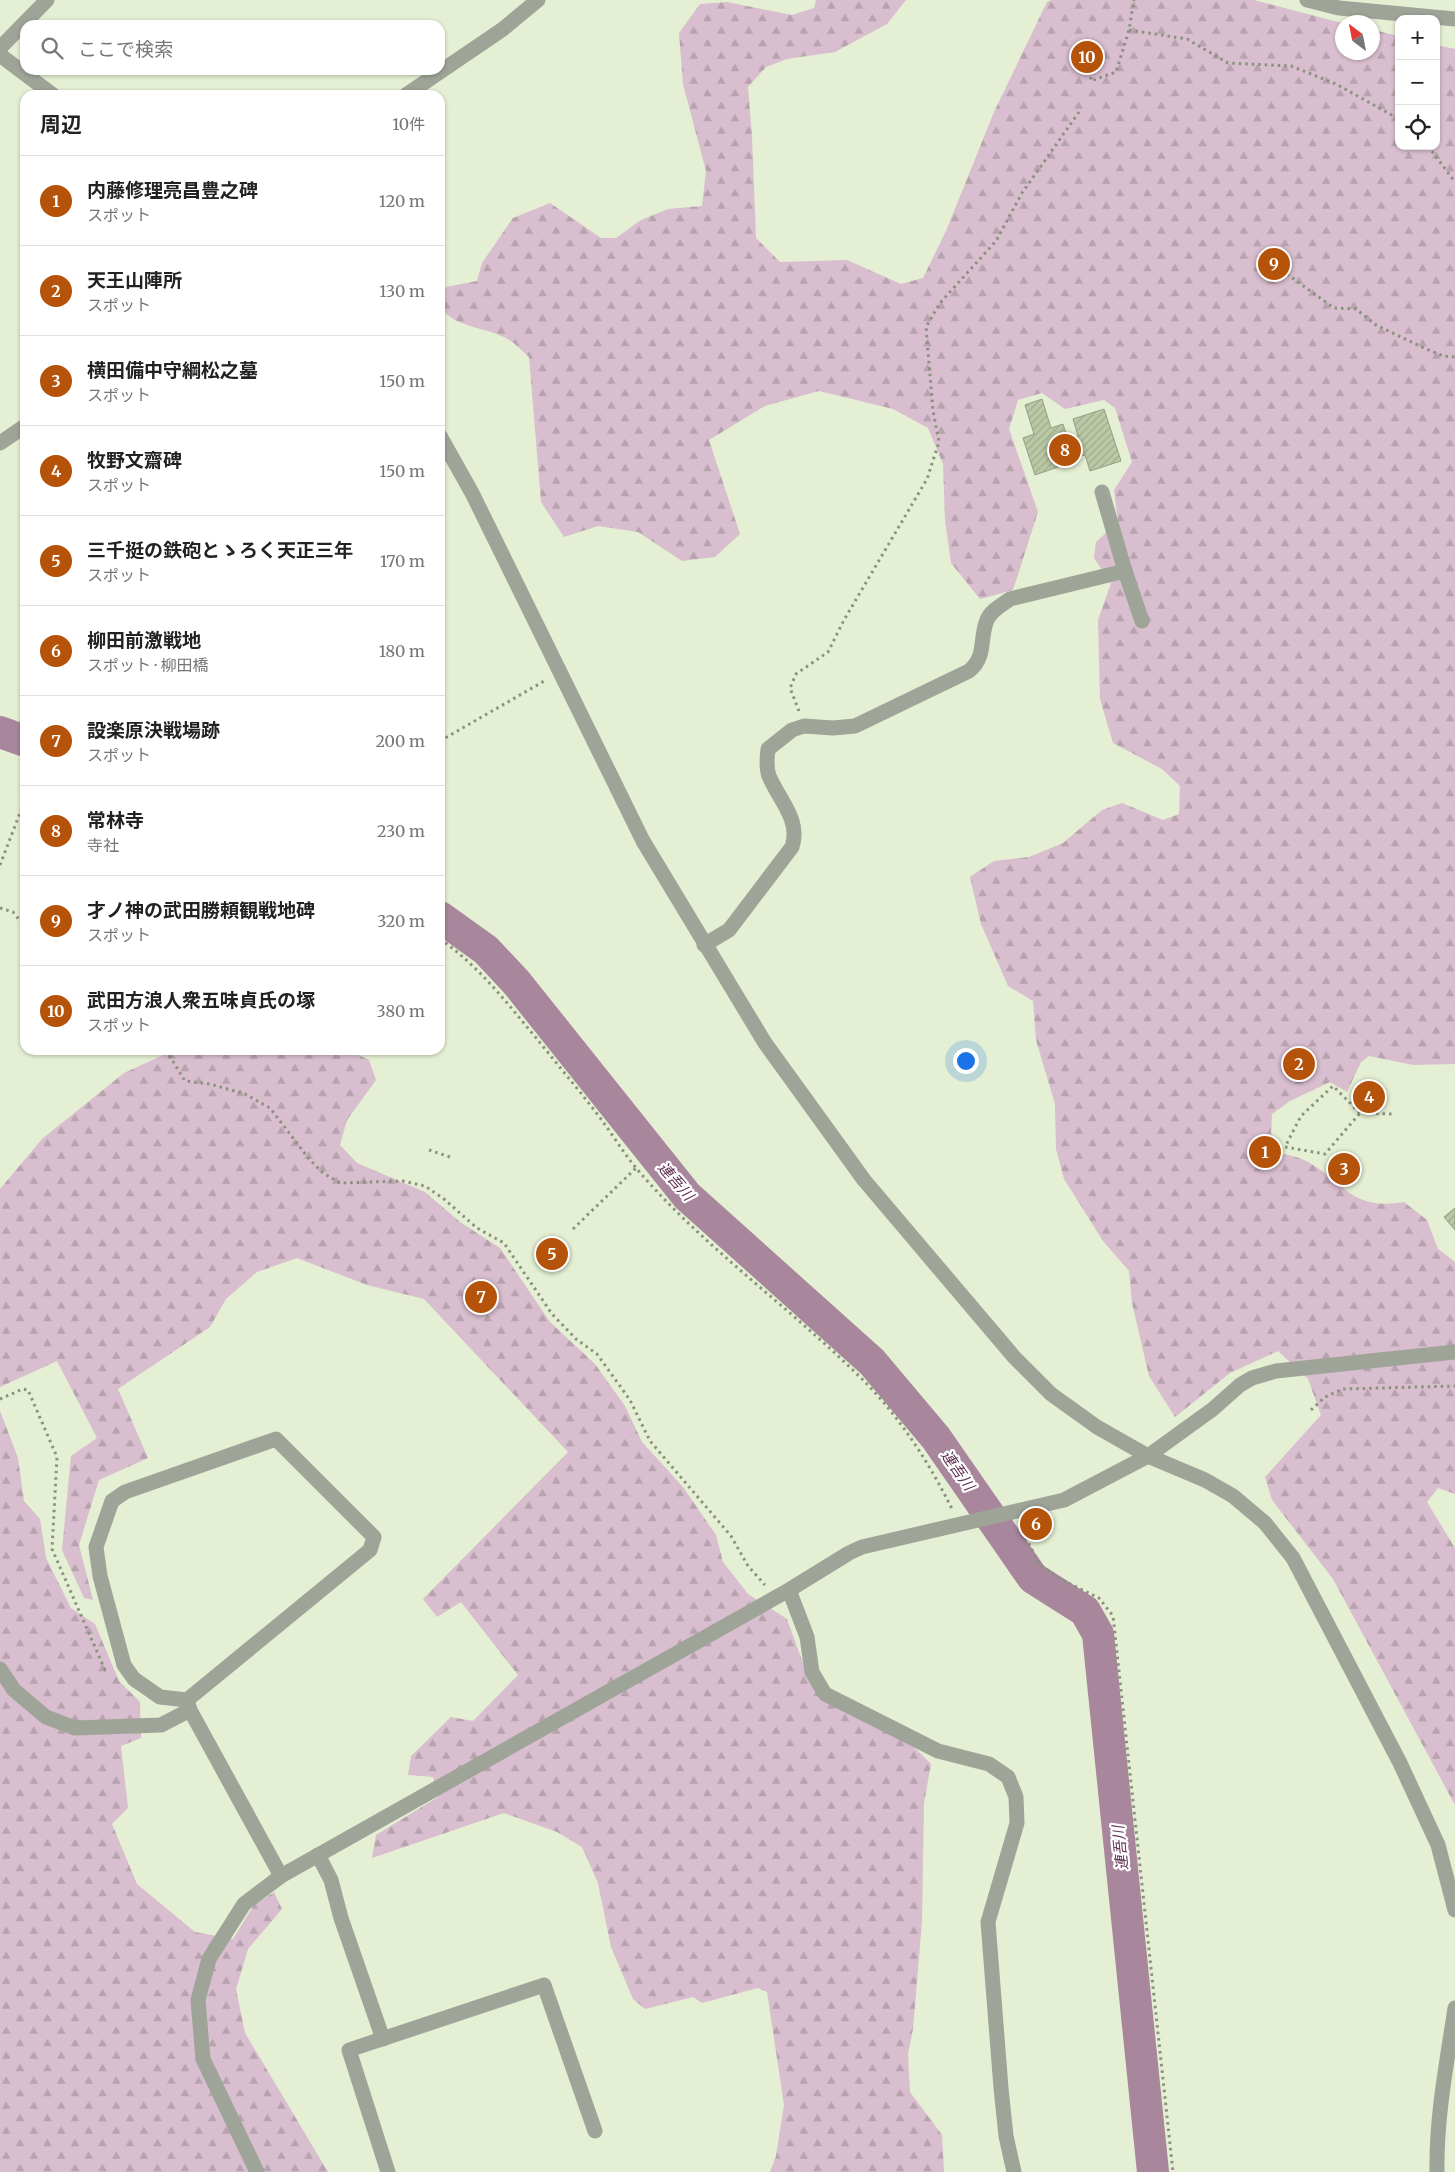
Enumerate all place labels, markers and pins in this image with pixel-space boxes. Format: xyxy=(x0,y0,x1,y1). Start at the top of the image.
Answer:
pin: 10 xyxy=(1071,38,1103,76)
pin: 9 xyxy=(1258,245,1290,283)
pin: 8 xyxy=(1049,431,1081,469)
pin: 2 xyxy=(1283,1045,1315,1083)
pin: 4 xyxy=(1353,1078,1385,1116)
pin: 1 xyxy=(1249,1133,1281,1171)
pin: 3 xyxy=(1328,1150,1360,1188)
pin: 5 xyxy=(536,1235,568,1273)
pin: 7 xyxy=(465,1278,497,1316)
pin: 6 xyxy=(1020,1505,1052,1543)

